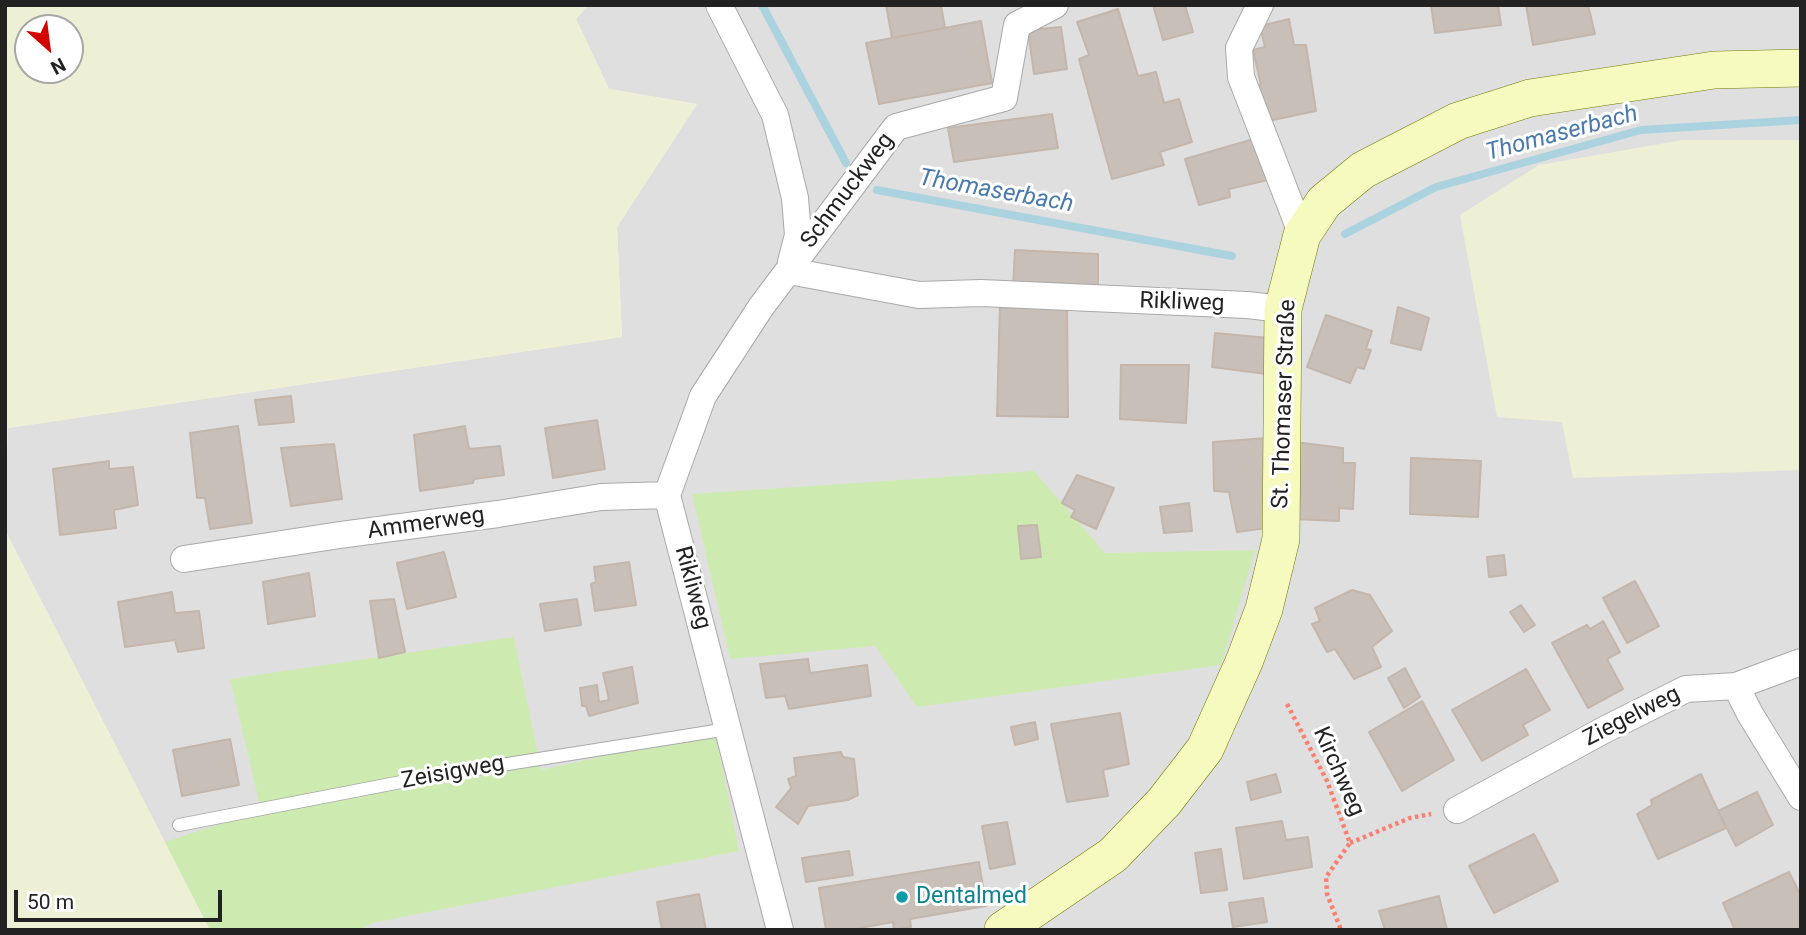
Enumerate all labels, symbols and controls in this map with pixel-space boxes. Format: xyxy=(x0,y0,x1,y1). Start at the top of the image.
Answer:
north arrow xyxy=(14,14,84,84)
text: N xyxy=(47,53,69,80)
water label: Thomaserbach xyxy=(1483,100,1641,168)
street label: Schmuckweg xyxy=(796,128,900,254)
water label: Thomaserbach xyxy=(917,164,1075,220)
street label: Rikliweg xyxy=(1139,288,1225,318)
street label: St. Thomaser Straße xyxy=(1268,299,1302,509)
street label: Ammerweg xyxy=(366,502,486,546)
street label: Rikliweg xyxy=(668,543,716,633)
street label: Ziegelweg xyxy=(1579,681,1685,753)
street label: Kirchweg xyxy=(1306,723,1370,821)
street label: Zeisigweg xyxy=(399,750,507,796)
scale bar xyxy=(18,876,226,920)
place label: Dentalmed xyxy=(916,883,1027,911)
marker: Dentalmed xyxy=(894,889,910,905)
text: 50 m xyxy=(27,890,74,914)

